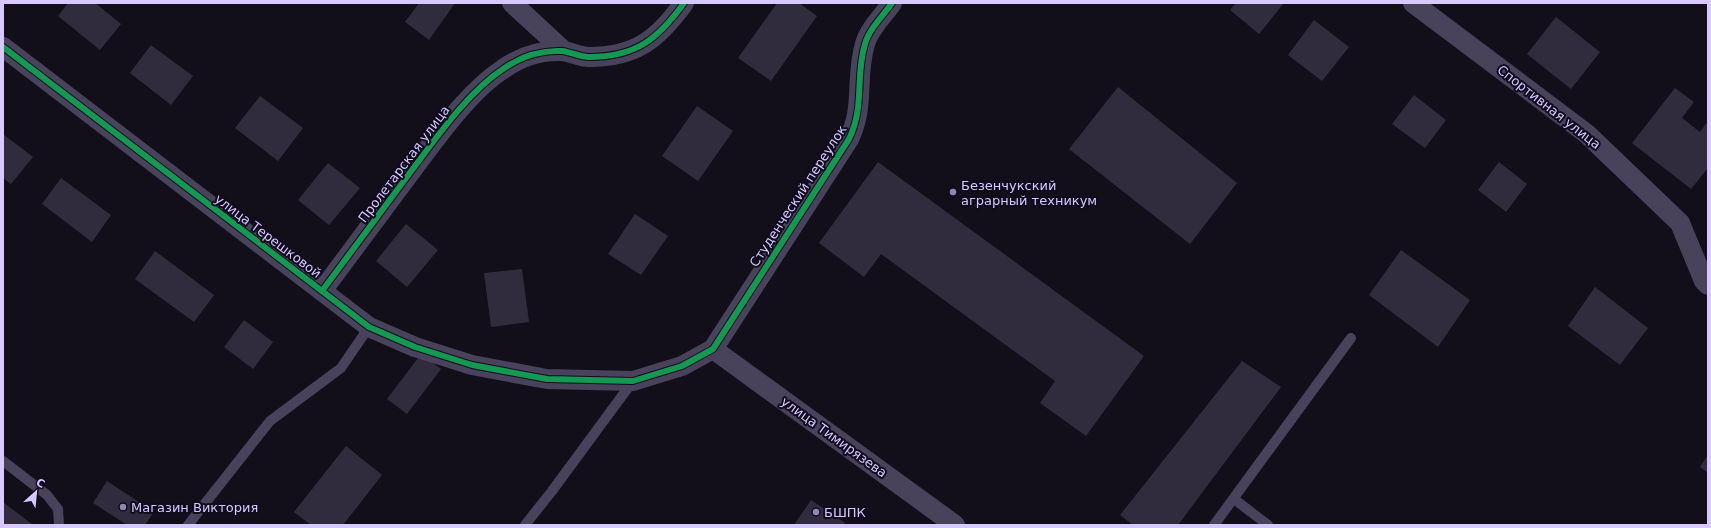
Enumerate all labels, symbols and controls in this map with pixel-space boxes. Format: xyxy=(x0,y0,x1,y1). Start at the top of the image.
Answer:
street label: Спортивная улица xyxy=(1494,62,1604,152)
street label: Пролетарская улица xyxy=(355,103,453,225)
street label: Студенческий переулок xyxy=(746,122,850,270)
place label: Безенчукский аграрный техникум xyxy=(961,178,1097,208)
marker: Безенчукский аграрный техникум xyxy=(948,187,958,197)
street label: улица Терешковой xyxy=(212,191,324,281)
street label: улица Тимирязева xyxy=(778,394,890,480)
north arrow xyxy=(16,472,56,512)
text: С xyxy=(34,476,47,491)
place label: Магазин Виктория xyxy=(131,500,258,515)
marker: Магазин Виктория xyxy=(118,502,128,512)
place label: БШПК xyxy=(824,505,866,520)
marker: БШПК xyxy=(811,507,821,517)

